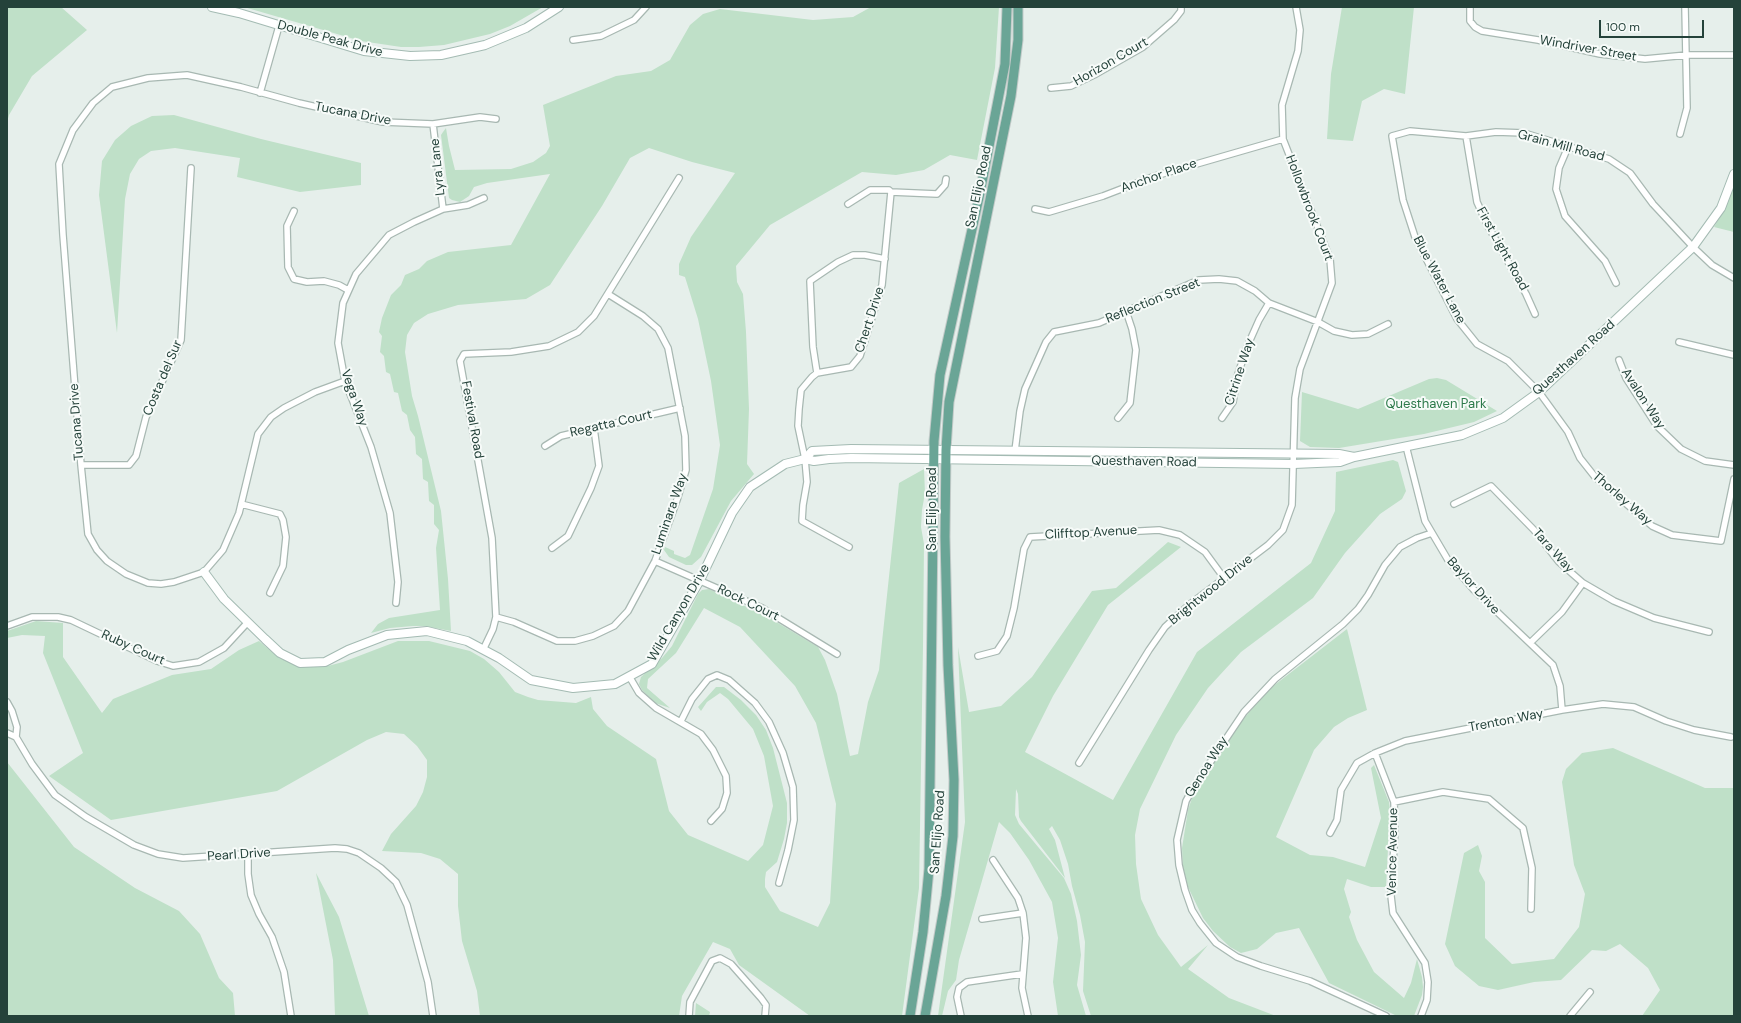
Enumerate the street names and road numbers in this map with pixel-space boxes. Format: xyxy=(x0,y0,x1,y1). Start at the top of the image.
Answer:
street label: Double Peak Drive xyxy=(276,17,384,61)
street label: Windriver Street xyxy=(1538,33,1638,65)
street label: Horizon Court xyxy=(1071,34,1151,90)
street label: Tucana Drive xyxy=(314,99,392,129)
street label: Grain Mill Road xyxy=(1516,127,1606,165)
street label: Lyra Lane xyxy=(427,138,449,196)
street label: San Elijo Road xyxy=(963,145,995,229)
street label: Hollowbrook Court xyxy=(1282,153,1336,263)
street label: Anchor Place xyxy=(1119,156,1199,196)
street label: First Light Road xyxy=(1473,204,1531,294)
street label: Blue Water Lane xyxy=(1409,233,1469,327)
street label: Reflection Street xyxy=(1104,275,1202,327)
street label: Chert Drive xyxy=(852,285,888,355)
street label: Questhaven Road xyxy=(1530,317,1618,399)
street label: Citrine Way xyxy=(1222,336,1258,408)
street label: Costa del Sur xyxy=(140,338,186,418)
street label: Avalon Way xyxy=(1618,366,1668,432)
street label: Vega Way xyxy=(337,368,371,428)
street label: Festival Road xyxy=(457,380,487,460)
street label: Tucana Drive xyxy=(67,383,87,461)
street label: Regatta Court xyxy=(568,407,654,441)
street label: Questhaven Road xyxy=(1091,453,1197,471)
street label: San Elijo Road xyxy=(925,467,941,551)
street label: Thorley Way xyxy=(1589,469,1655,529)
street label: Luminara Way xyxy=(649,471,691,557)
street label: Clifftop Avenue xyxy=(1044,523,1138,543)
street label: Tara Way xyxy=(1529,525,1577,577)
street label: Brightwood Drive xyxy=(1166,552,1256,628)
street label: Baylor Drive xyxy=(1443,554,1503,618)
street label: Wild Canyon Drive xyxy=(645,562,713,664)
street label: Rock Court xyxy=(715,581,781,625)
street label: Ruby Court xyxy=(99,627,167,669)
street label: Trenton Way xyxy=(1467,706,1545,736)
street label: Genoa Way xyxy=(1182,734,1232,800)
street label: San Elijo Road xyxy=(927,790,949,874)
street label: Venice Avenue xyxy=(1384,808,1402,896)
street label: Pearl Drive xyxy=(207,845,271,865)

